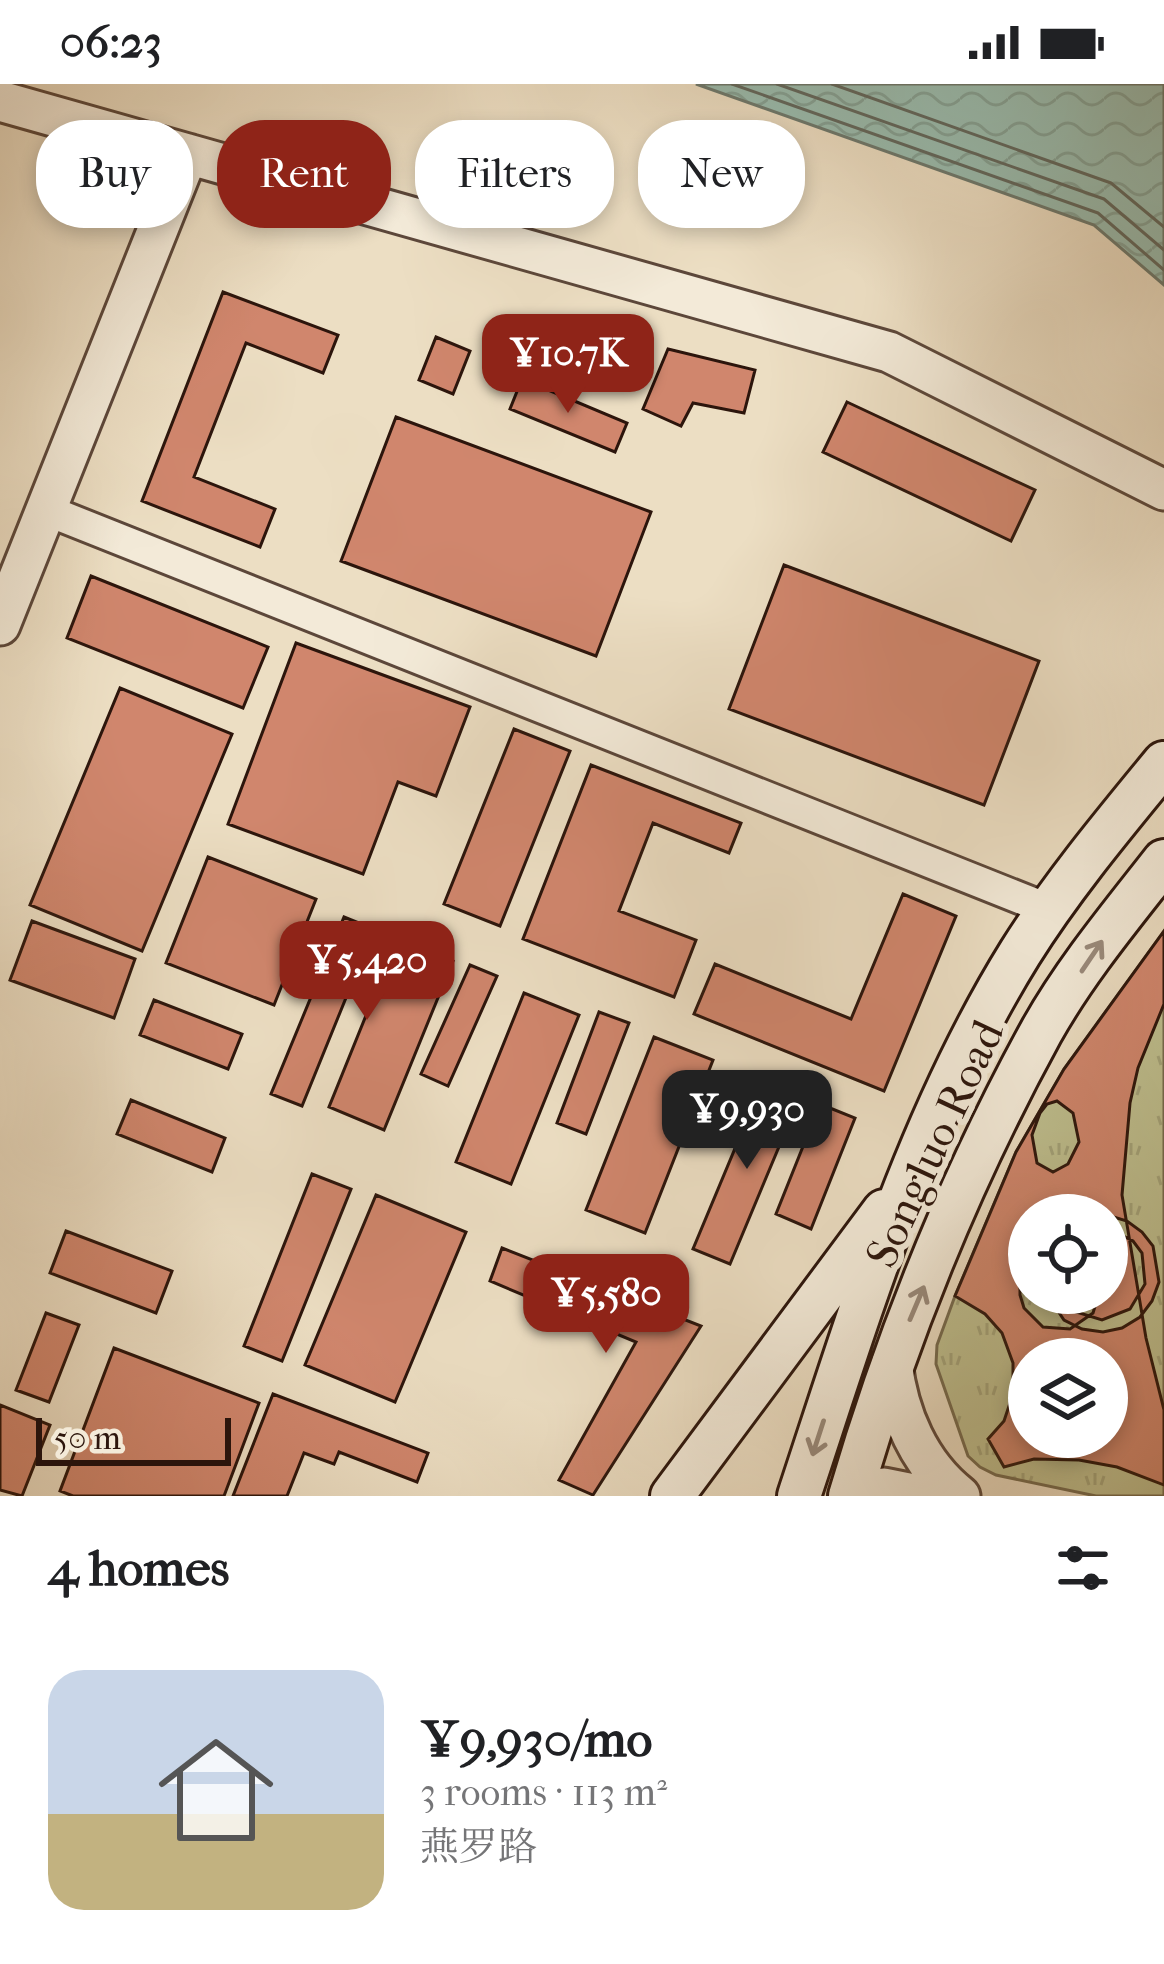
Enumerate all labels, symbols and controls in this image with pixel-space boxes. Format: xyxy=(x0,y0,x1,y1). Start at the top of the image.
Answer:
text: 06:23 xyxy=(60,16,162,69)
chip: Buy xyxy=(36,120,193,228)
chip: Rent xyxy=(217,120,391,228)
chip: Filters xyxy=(415,120,614,228)
chip: New xyxy=(638,120,805,228)
pin: ¥10.7K xyxy=(470,314,666,416)
text: ¥10.7K xyxy=(509,330,627,376)
pin: ¥5,420 xyxy=(269,921,465,1023)
text: ¥5,420 xyxy=(307,937,427,983)
one-way arrow xyxy=(1079,939,1104,973)
street label: Songluo Road xyxy=(855,1012,1015,1276)
pin: ¥9,930 xyxy=(649,1070,845,1172)
text: ¥9,930 xyxy=(689,1086,805,1132)
map controls xyxy=(1008,1194,1128,1458)
button: locate xyxy=(1008,1194,1128,1314)
pin: ¥5,580 xyxy=(508,1254,704,1356)
text: ¥5,580 xyxy=(550,1270,662,1316)
one-way arrow xyxy=(908,1286,929,1323)
button: layers xyxy=(1008,1338,1128,1458)
scale bar xyxy=(36,1412,231,1465)
text: 50 m xyxy=(54,1419,121,1458)
one-way arrow xyxy=(806,1419,827,1456)
icon: filters xyxy=(1050,1535,1116,1601)
text: 4 homes xyxy=(48,1538,229,1598)
text: ¥9,930/mo xyxy=(420,1709,652,1769)
icon: home xyxy=(144,1718,288,1862)
text: 3 rooms · 113 m² xyxy=(420,1769,667,1815)
text: 燕罗路 xyxy=(420,1824,537,1870)

